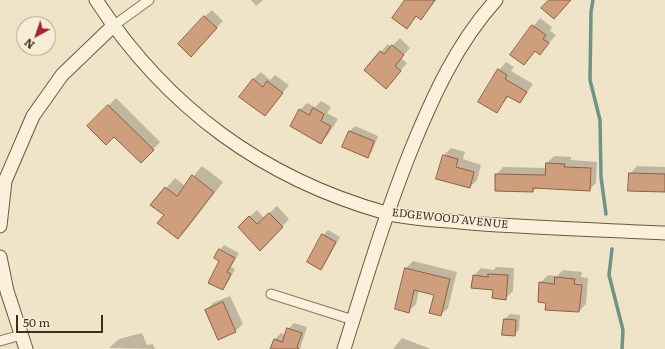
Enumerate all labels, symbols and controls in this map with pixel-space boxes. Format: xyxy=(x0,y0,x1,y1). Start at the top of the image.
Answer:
north arrow xyxy=(16,16,56,56)
text: N xyxy=(20,35,38,54)
street label: EDGEWOOD AVENUE xyxy=(391,206,509,232)
scale bar xyxy=(18,307,105,333)
text: 50 m xyxy=(23,313,50,331)

